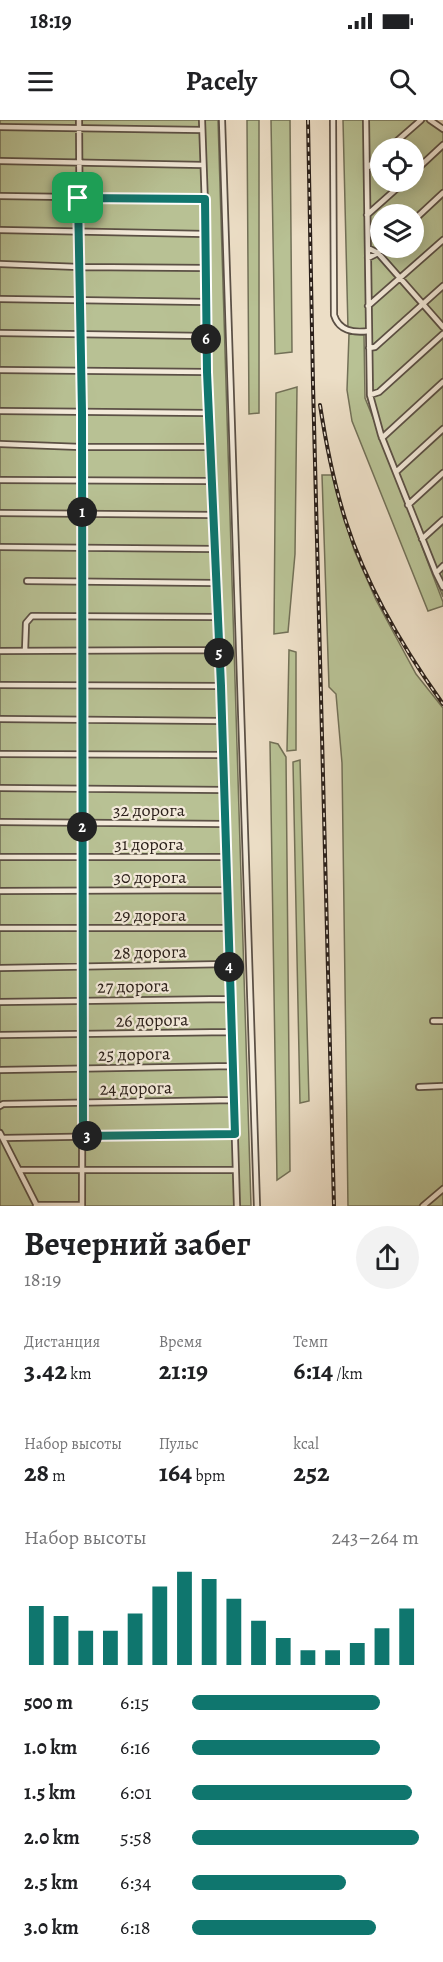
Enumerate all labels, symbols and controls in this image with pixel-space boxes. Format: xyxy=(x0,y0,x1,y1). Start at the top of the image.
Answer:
text: 18:19 xyxy=(30,6,72,36)
text: Pacely xyxy=(186,63,257,99)
icon: menu xyxy=(24,65,57,98)
icon: search xyxy=(386,65,419,98)
map controls xyxy=(370,138,424,258)
button: locate xyxy=(370,138,424,192)
pin xyxy=(52,172,103,223)
icon: arrive xyxy=(61,181,94,214)
button: layers xyxy=(370,204,424,258)
pin: 6 xyxy=(191,324,221,354)
text: 6 xyxy=(202,328,210,350)
pin: 1 xyxy=(67,497,97,527)
text: 1 xyxy=(79,501,85,523)
pin: 5 xyxy=(204,638,234,668)
text: 5 xyxy=(216,642,222,664)
street label: 32 дорога xyxy=(113,798,186,822)
pin: 2 xyxy=(67,812,97,842)
text: 2 xyxy=(78,816,86,838)
street label: 31 дорога xyxy=(114,832,184,856)
street label: 30 дорога xyxy=(114,865,187,889)
street label: 29 дорога xyxy=(114,903,187,927)
street label: 28 дорога xyxy=(113,939,187,965)
pin: 4 xyxy=(214,952,244,982)
text: 4 xyxy=(225,956,233,978)
street label: 27 дорога xyxy=(97,973,170,999)
street label: 26 дорога xyxy=(115,1007,189,1033)
street label: 25 дорога xyxy=(98,1041,171,1067)
street label: 24 дорога xyxy=(99,1075,173,1101)
pin: 3 xyxy=(72,1121,102,1151)
text: 3 xyxy=(84,1125,90,1147)
text: Вечерний забег xyxy=(24,1221,251,1266)
button: share xyxy=(356,1226,419,1289)
text: 18:19 xyxy=(24,1266,61,1293)
text: Дистанция xyxy=(24,1331,100,1353)
text: Время xyxy=(159,1331,202,1353)
text: Темп xyxy=(293,1331,328,1353)
text: 3.42 xyxy=(24,1353,67,1388)
text: 21:19 xyxy=(159,1353,208,1388)
text: 6:14 xyxy=(293,1353,333,1388)
text: km xyxy=(67,1363,92,1385)
text: /km xyxy=(333,1363,363,1385)
text: Набор высоты xyxy=(24,1433,122,1455)
text: Пульс xyxy=(159,1433,199,1455)
text: kcal xyxy=(293,1433,319,1455)
text: 28 xyxy=(24,1455,49,1490)
text: 164 xyxy=(159,1455,192,1490)
text: 252 xyxy=(293,1455,330,1490)
text: m xyxy=(49,1465,66,1487)
text: bpm xyxy=(192,1465,225,1487)
text: Набор высоты xyxy=(24,1524,147,1551)
text: 243–264 m xyxy=(332,1524,419,1551)
text: 500 m xyxy=(24,1689,73,1716)
text: 6:15 xyxy=(120,1689,149,1716)
text: 1.0 km xyxy=(24,1734,77,1761)
text: 6:16 xyxy=(120,1734,150,1761)
text: 1.5 km xyxy=(24,1779,76,1806)
text: 6:01 xyxy=(120,1779,152,1806)
text: 2.0 km xyxy=(24,1824,80,1851)
text: 5:58 xyxy=(120,1824,152,1851)
text: 2.5 km xyxy=(24,1869,78,1896)
text: 6:34 xyxy=(120,1869,151,1896)
text: 3.0 km xyxy=(24,1914,79,1941)
text: 6:18 xyxy=(120,1914,151,1941)

